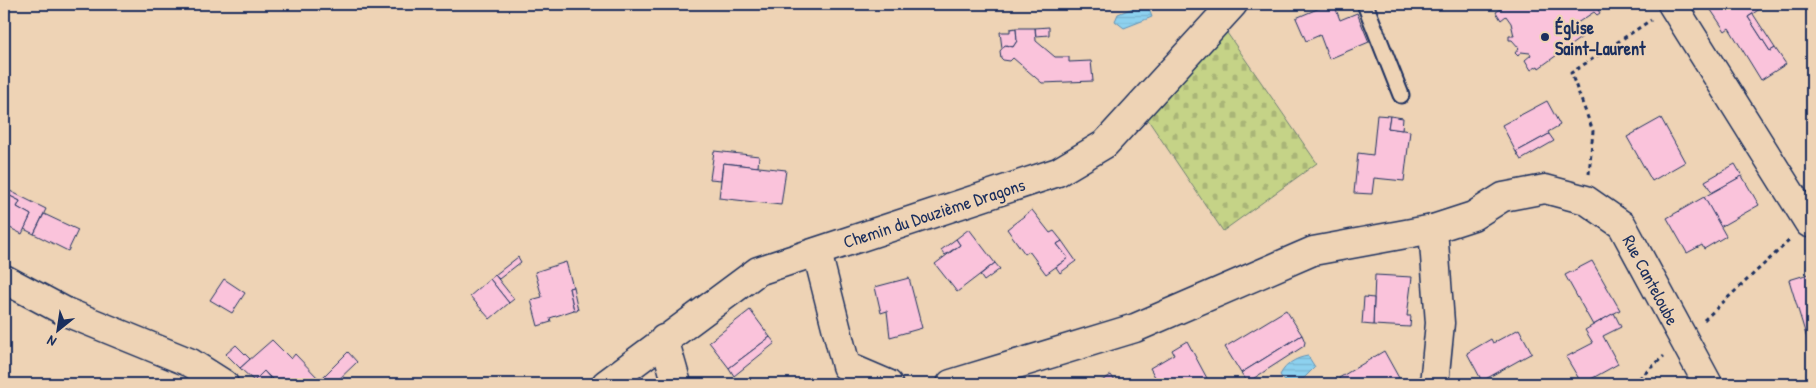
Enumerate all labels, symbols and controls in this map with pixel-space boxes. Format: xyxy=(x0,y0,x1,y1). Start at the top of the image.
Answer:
place label: Église Saint-Laurent xyxy=(1555,15,1646,61)
marker: Église Saint-Laurent xyxy=(1539,31,1551,43)
street label: Chemin du Douzième Dragons xyxy=(840,172,1028,254)
street label: Rue Canteloube xyxy=(1617,230,1685,330)
north arrow xyxy=(32,306,82,356)
text: N xyxy=(43,331,59,352)

